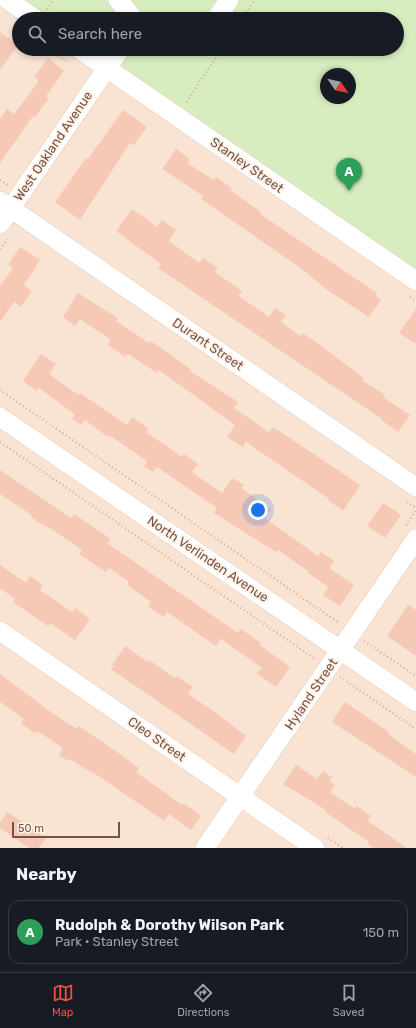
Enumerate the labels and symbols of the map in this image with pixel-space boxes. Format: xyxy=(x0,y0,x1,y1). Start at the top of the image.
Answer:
north arrow xyxy=(320,68,356,104)
street label: West Oakland Avenue xyxy=(11,88,95,204)
street label: Stanley Street xyxy=(207,134,287,196)
pin: A xyxy=(336,158,362,191)
street label: Durant Street xyxy=(170,315,246,373)
your location xyxy=(248,500,268,520)
street label: North Verlinden Avenue xyxy=(145,513,271,605)
street label: Hyland Street xyxy=(282,655,340,733)
street label: Cleo Street xyxy=(125,714,189,764)
scale bar xyxy=(12,820,120,839)

